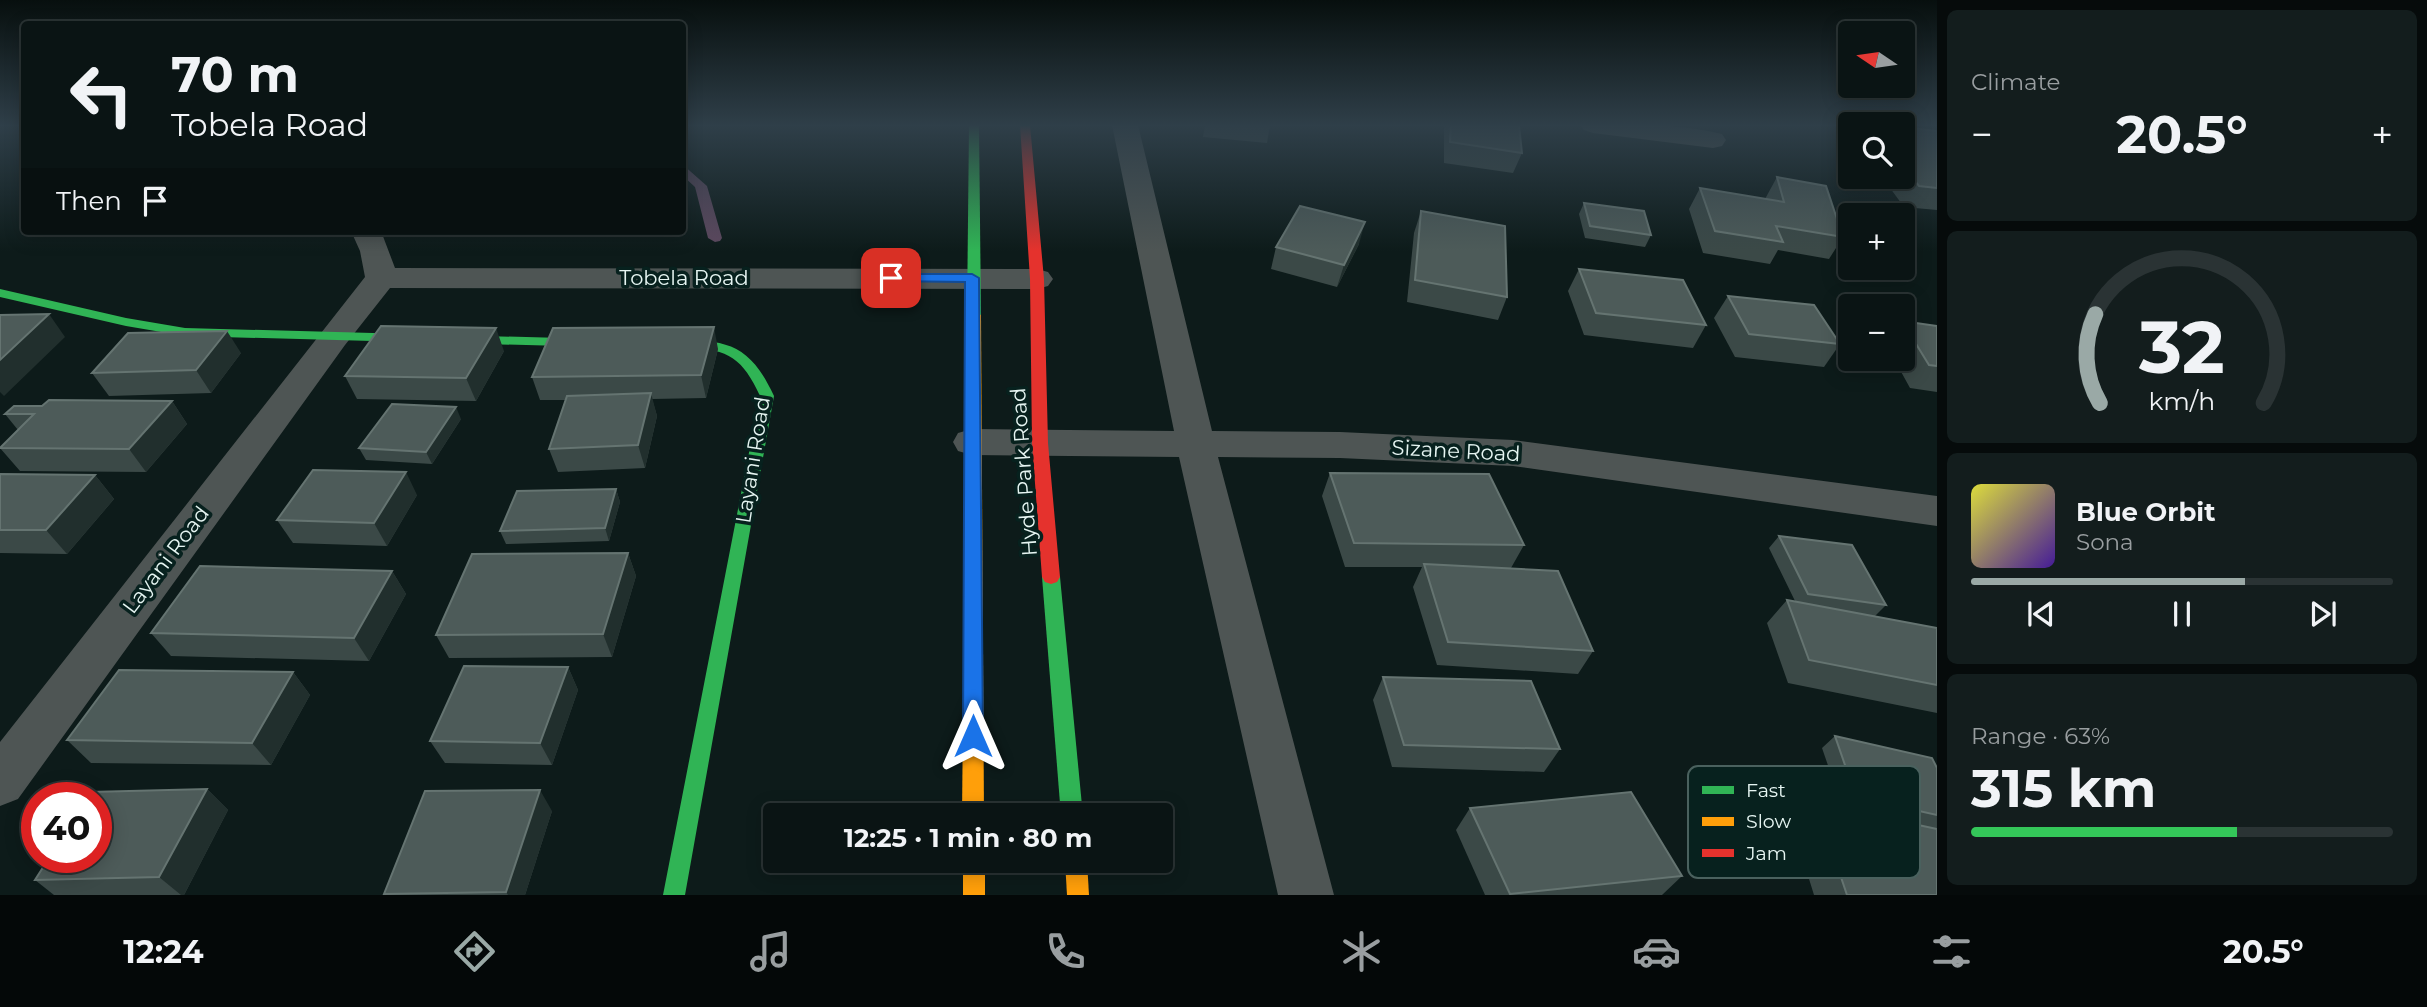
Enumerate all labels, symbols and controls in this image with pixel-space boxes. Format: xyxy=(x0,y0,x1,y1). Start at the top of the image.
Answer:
north arrow xyxy=(1838,21,1914,98)
map controls xyxy=(1838,21,1915,371)
text: 70 m xyxy=(171,45,299,104)
icon: left xyxy=(56,49,147,140)
text: Climate xyxy=(1971,68,2060,96)
text: 20.5° xyxy=(2116,103,2248,166)
text: Tobela Road xyxy=(171,105,368,144)
text: − xyxy=(1971,111,1993,158)
text: + xyxy=(2371,111,2393,158)
button: search xyxy=(1838,112,1915,189)
icon: arrive xyxy=(136,182,174,220)
text: Then xyxy=(56,185,122,217)
button: + xyxy=(1838,203,1915,280)
pin xyxy=(861,248,921,308)
icon: arrive xyxy=(872,259,910,297)
street label: Tobela Road xyxy=(619,265,749,290)
button: − xyxy=(1838,294,1915,371)
text: 32 xyxy=(2138,303,2225,391)
text: km/h xyxy=(2149,386,2215,416)
street label: Hyde Park Road xyxy=(1005,387,1042,557)
street label: Layani Road xyxy=(730,395,775,525)
street label: Sizane Road xyxy=(1391,435,1521,466)
text: Blue Orbit xyxy=(2076,496,2215,528)
street label: Layani Road xyxy=(117,501,214,618)
text: Sona xyxy=(2076,528,2134,556)
icon: previous xyxy=(2022,595,2060,633)
icon: pause xyxy=(2163,595,2201,633)
icon: next xyxy=(2304,595,2342,633)
position arrow xyxy=(936,699,1010,773)
text: Range · 63% xyxy=(1971,722,2110,750)
text: 315 km xyxy=(1971,757,2156,820)
legend xyxy=(1688,766,1920,878)
text: Fast xyxy=(1746,779,1786,802)
speed limit sign: 40 xyxy=(21,782,112,873)
text: Slow xyxy=(1746,810,1791,833)
text: 12:25 · 1 min · 80 m xyxy=(844,822,1092,854)
text: Jam xyxy=(1745,842,1787,865)
icon: directions xyxy=(450,927,499,976)
icon: music xyxy=(746,927,795,976)
icon: phone xyxy=(1041,927,1090,976)
icon: climate xyxy=(1337,927,1386,976)
icon: car xyxy=(1632,927,1681,976)
icon: filters xyxy=(1927,927,1976,976)
text: 12:24 xyxy=(123,932,204,971)
text: 20.5° xyxy=(2223,932,2304,971)

